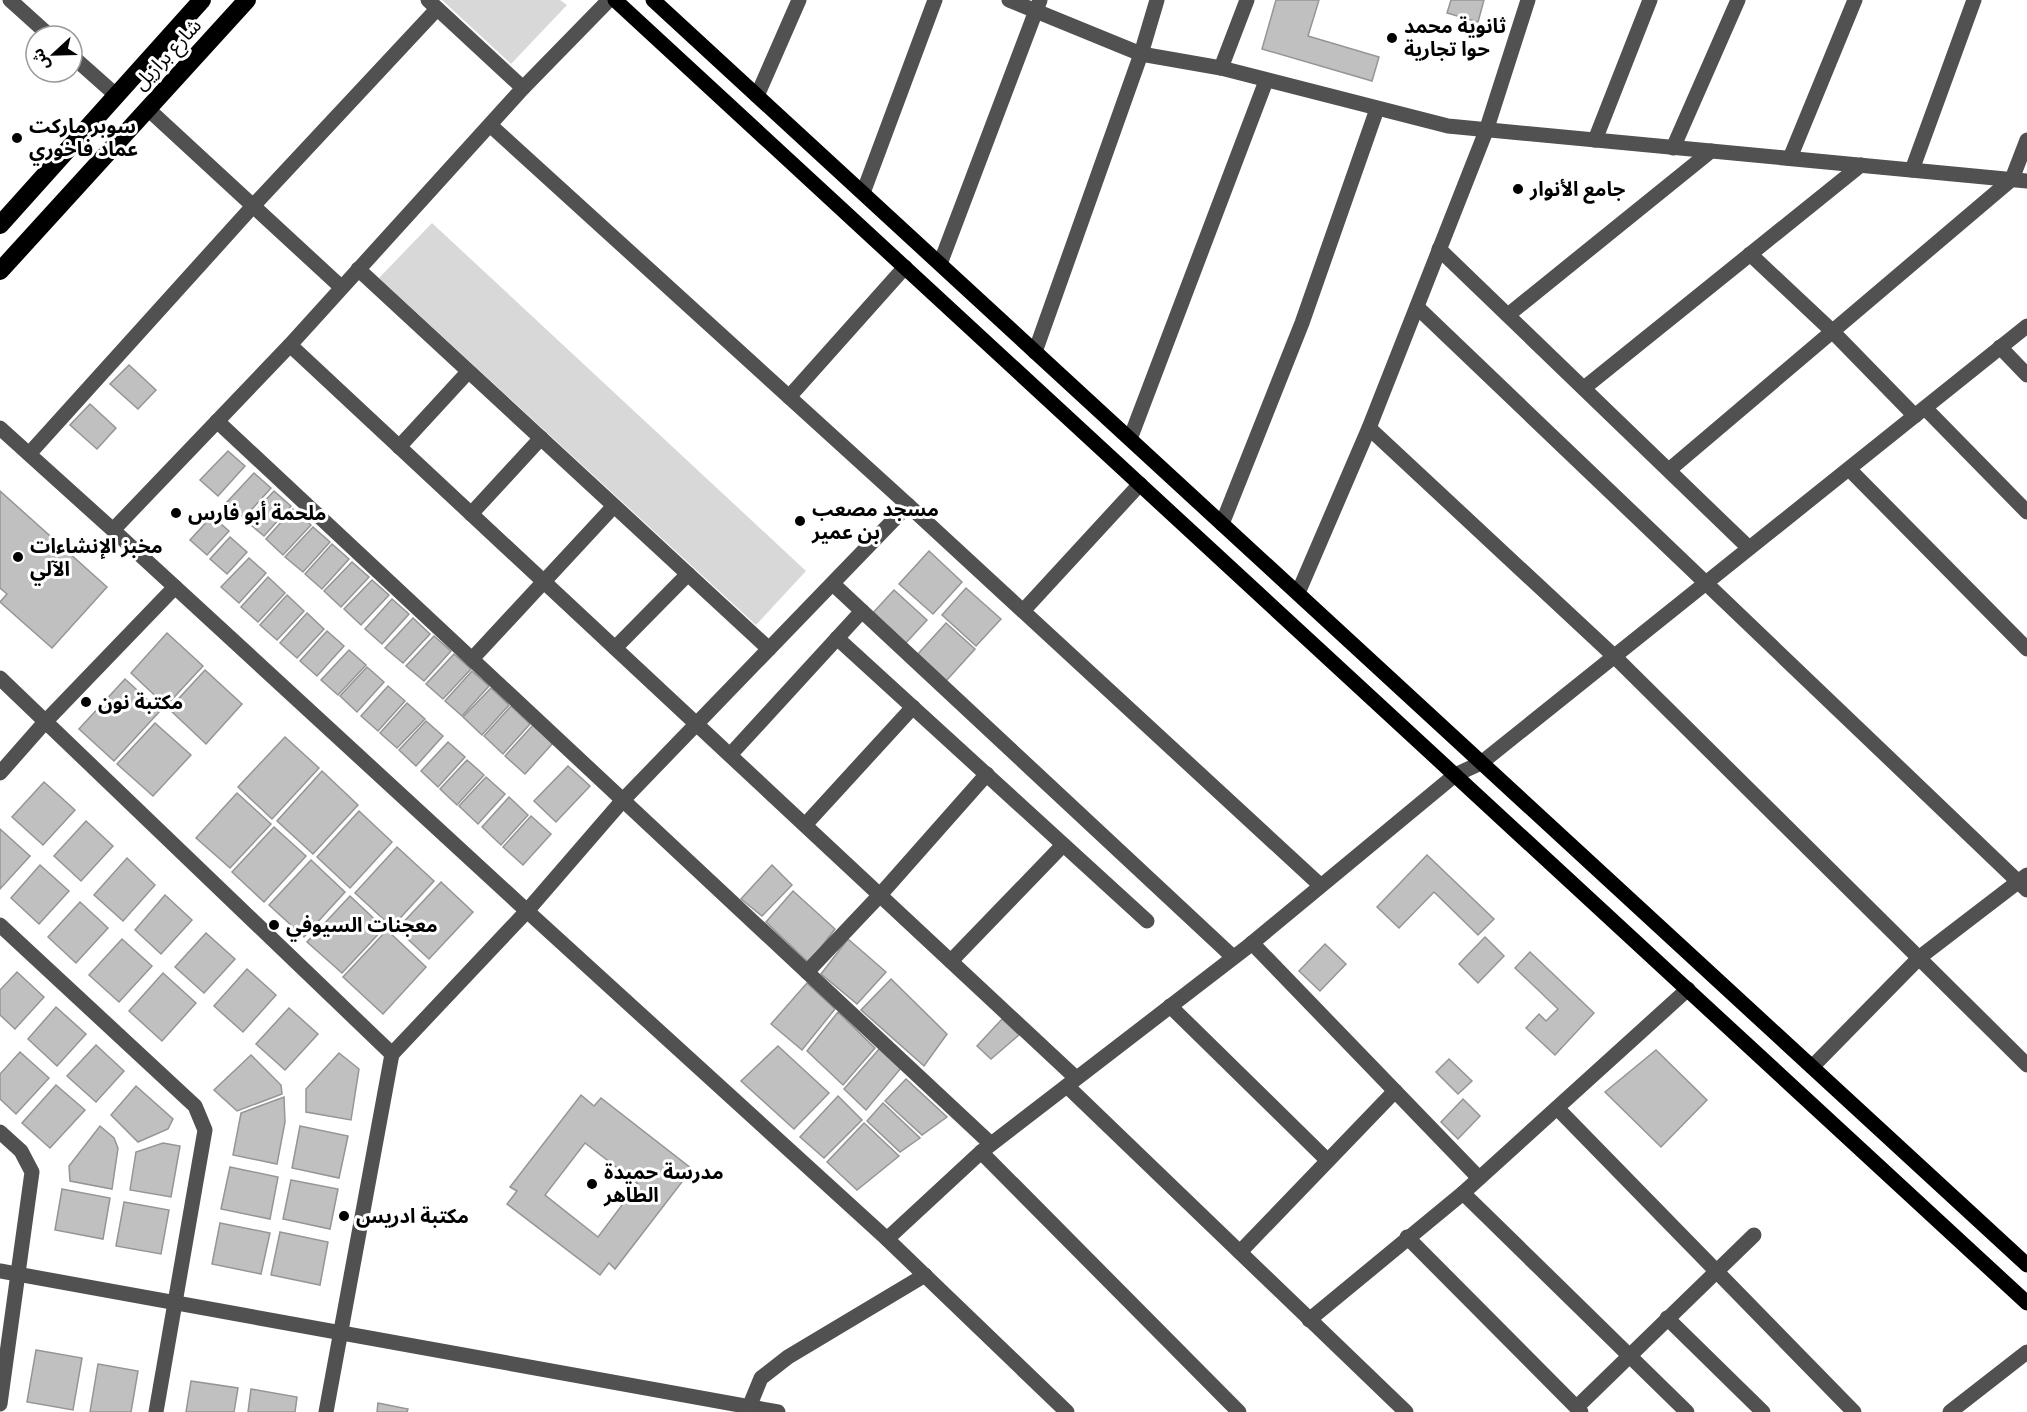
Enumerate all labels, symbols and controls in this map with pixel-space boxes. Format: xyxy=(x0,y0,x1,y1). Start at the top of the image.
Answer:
street label: شارع برازيل xyxy=(128,13,208,97)
place label: ثانوية محمد حوا تجارية xyxy=(1404,14,1506,61)
north arrow xyxy=(24,24,84,84)
marker: ثانوية محمد حوا تجارية xyxy=(1385,31,1399,45)
text: ش xyxy=(28,46,53,73)
place label: سوبر ماركت عماد فاخوري xyxy=(29,114,138,166)
marker: سوبر ماركت عماد فاخوري xyxy=(10,131,24,145)
place label: جامع الأنوار xyxy=(1529,177,1626,204)
marker: جامع الأنوار xyxy=(1511,182,1525,196)
place label: مسجد مصعب بن عمير xyxy=(811,497,939,544)
place label: ملحمة أبو فارس xyxy=(188,500,326,525)
marker: ملحمة أبو فارس xyxy=(169,506,183,520)
marker: مسجد مصعب بن عمير xyxy=(793,514,807,528)
place label: مخبز الإنشاءات الآلي xyxy=(30,534,163,586)
marker: مخبز الإنشاءات الآلي xyxy=(11,550,25,564)
place label: مكتبة نون xyxy=(98,690,183,714)
marker: مكتبة نون xyxy=(79,695,93,709)
place label: معجنات السيوفي xyxy=(286,913,438,942)
marker: معجنات السيوفي xyxy=(267,918,281,932)
place label: مدرسة حميدة الطاهر xyxy=(603,1160,724,1207)
marker: مدرسة حميدة الطاهر xyxy=(585,1177,599,1191)
place label: مكتبة ادريس xyxy=(356,1204,469,1228)
marker: مكتبة ادريس xyxy=(337,1209,351,1223)

